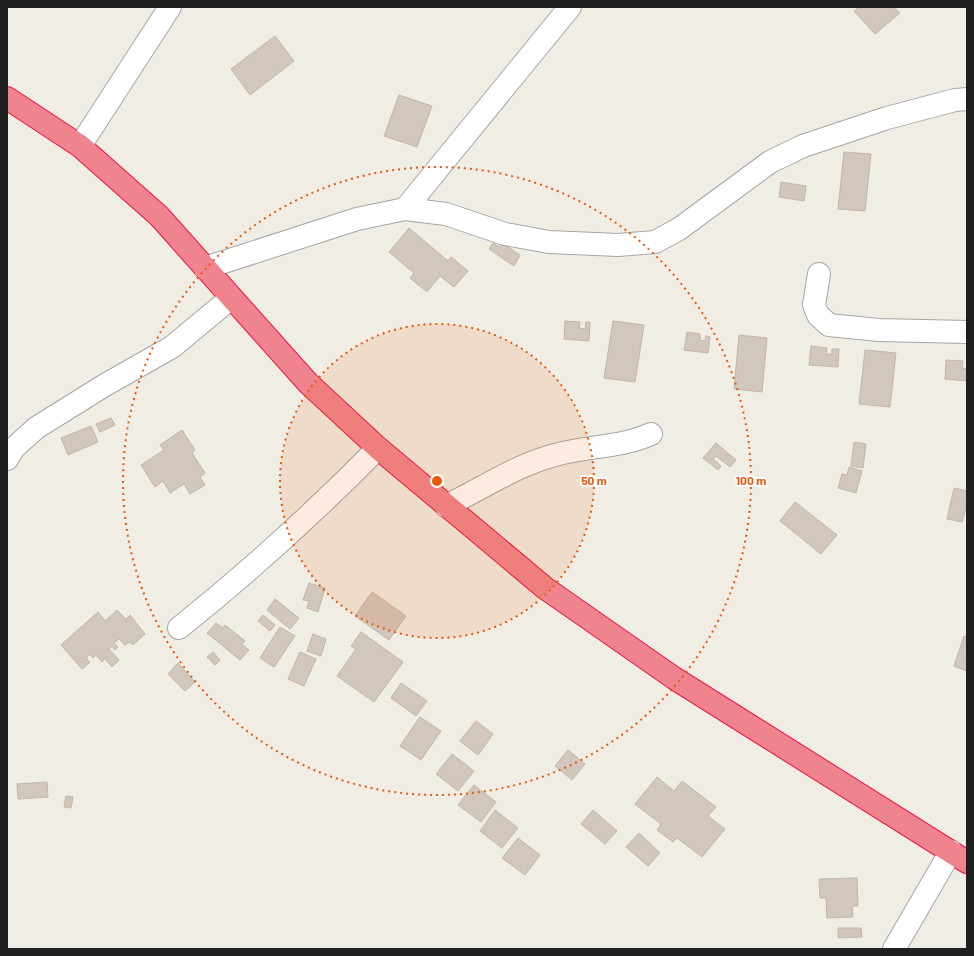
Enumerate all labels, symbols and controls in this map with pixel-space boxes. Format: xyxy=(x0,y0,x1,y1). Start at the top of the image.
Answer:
text: 50 m xyxy=(581,473,607,487)
text: 100 m xyxy=(736,473,766,487)
centre of rings xyxy=(430,474,444,488)

